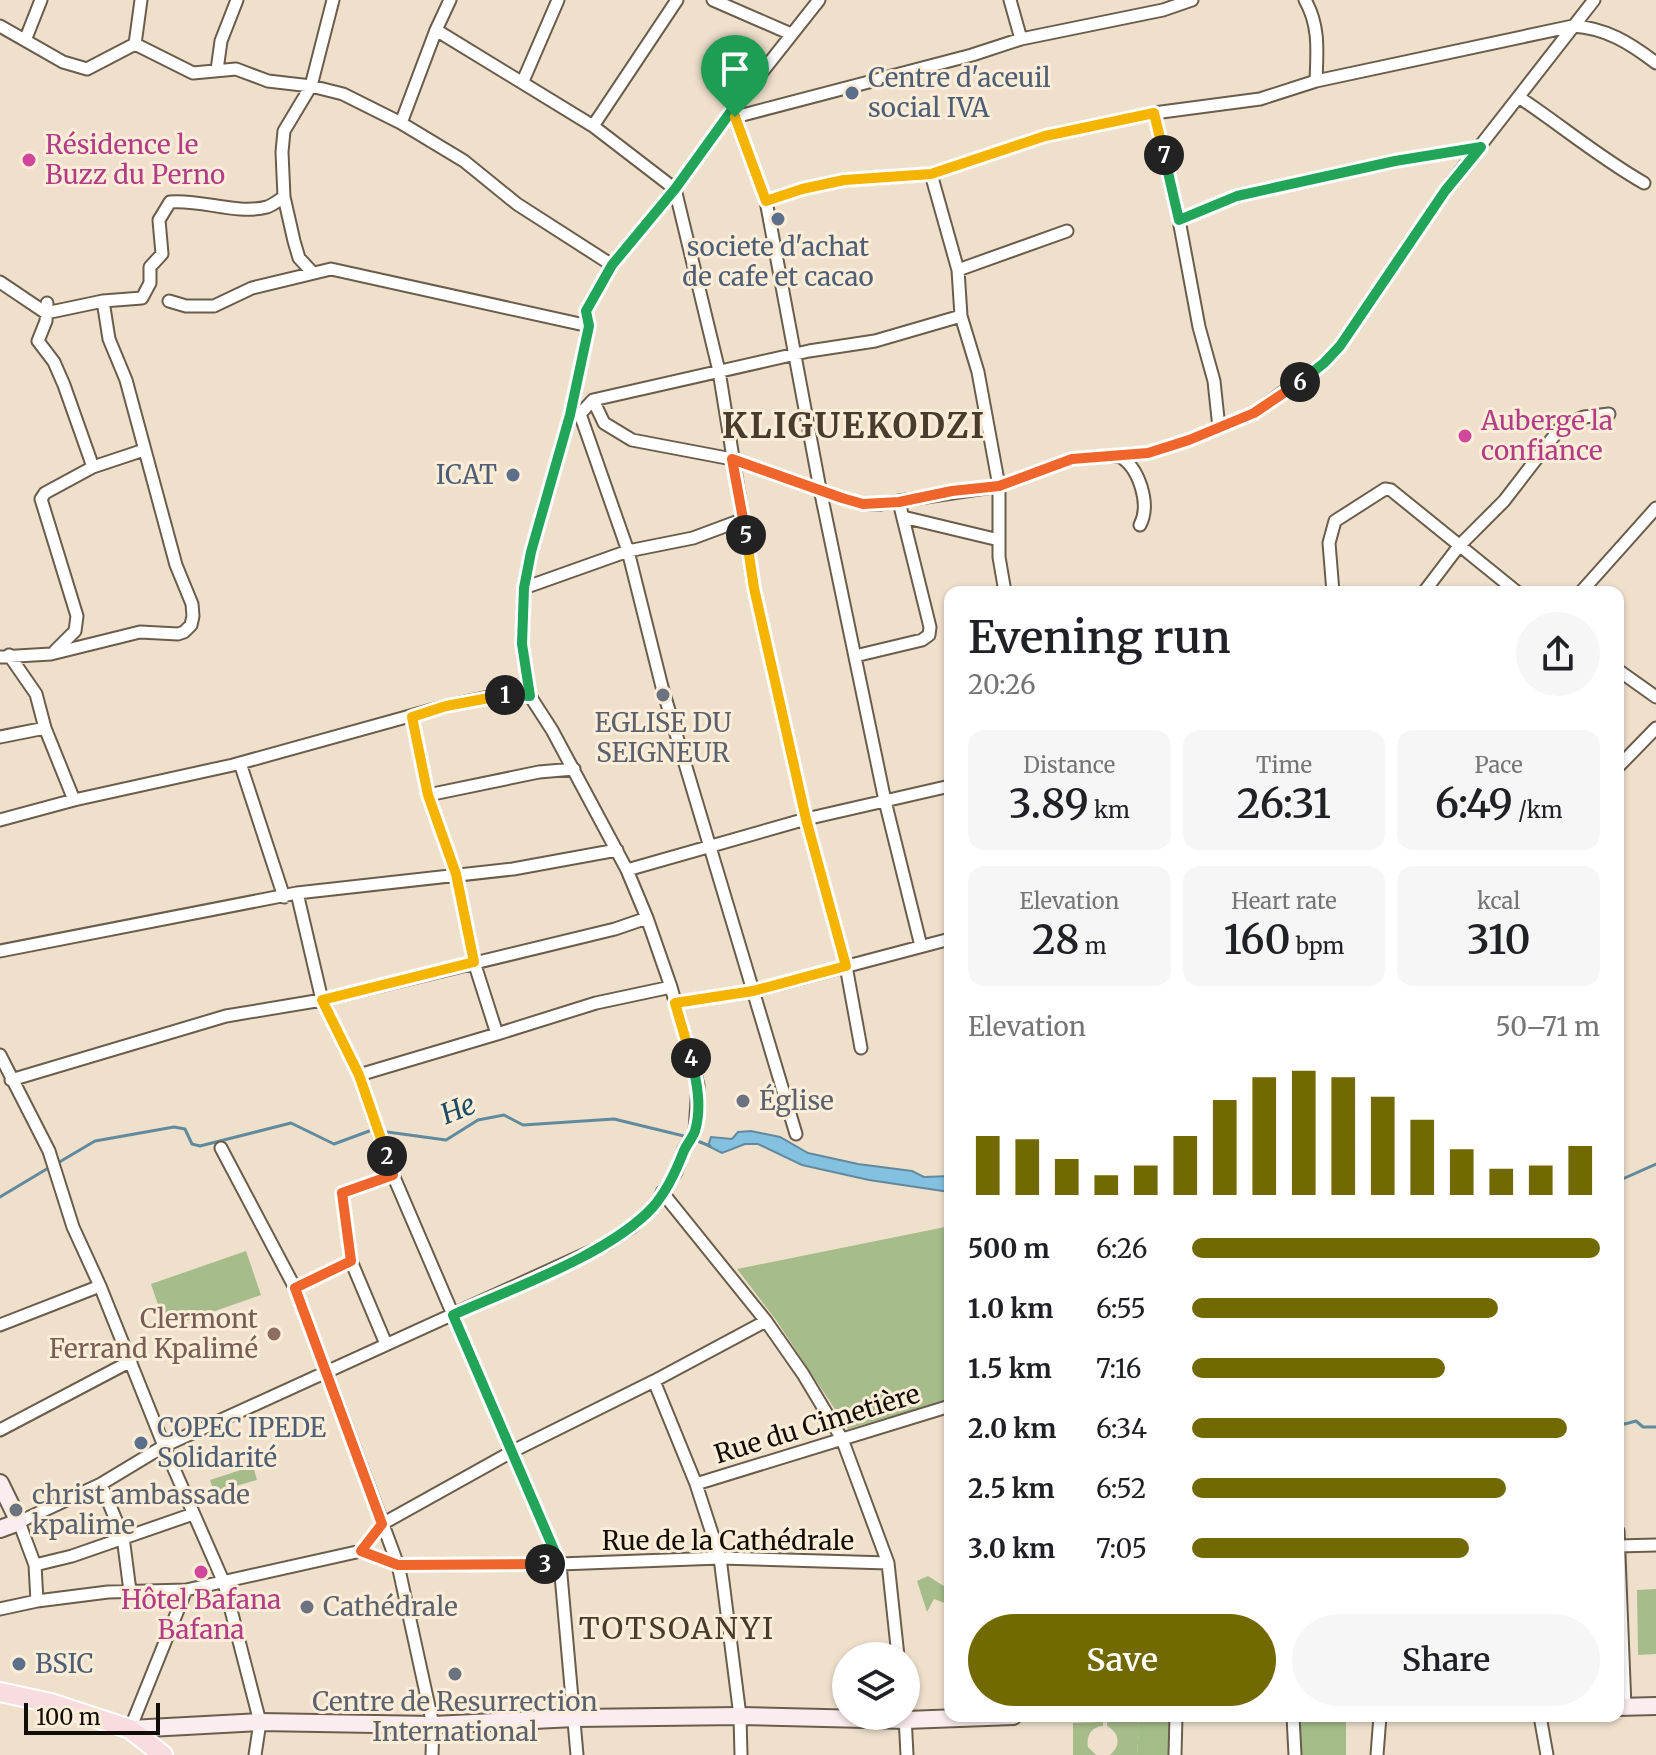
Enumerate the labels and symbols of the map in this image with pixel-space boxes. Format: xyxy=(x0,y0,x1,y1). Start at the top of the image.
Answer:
pin xyxy=(701,35,769,117)
place label: Centre d'aceuil social IVA xyxy=(868,61,1051,124)
marker: Centre d'aceuil social IVA xyxy=(843,84,861,102)
place label: Résidence le Buzz du Perno xyxy=(45,128,225,191)
pin: 7 xyxy=(1144,135,1184,175)
marker: Résidence le Buzz du Perno xyxy=(20,151,38,169)
marker: societe d'achat de cafe et cacao xyxy=(769,210,787,228)
place label: societe d'achat de cafe et cacao xyxy=(682,230,874,293)
pin: 6 xyxy=(1280,362,1320,402)
place label: Auberge la confiance xyxy=(1480,404,1613,467)
district label: KLIGUEKODZI xyxy=(722,405,986,447)
marker: Auberge la confiance xyxy=(1456,427,1474,445)
place label: ICAT xyxy=(436,458,497,491)
marker: ICAT xyxy=(504,466,522,484)
pin: 5 xyxy=(726,515,766,555)
pin: 1 xyxy=(485,675,525,715)
marker: EGLISE DU SEIGNEUR xyxy=(654,686,672,704)
place label: EGLISE DU SEIGNEUR xyxy=(595,706,731,769)
pin: 4 xyxy=(671,1038,711,1078)
place label: Église xyxy=(759,1083,834,1117)
water label: He xyxy=(434,1086,481,1133)
marker: Église xyxy=(734,1092,752,1110)
pin: 2 xyxy=(367,1136,407,1176)
place label: Clermont Ferrand Kpalimé xyxy=(49,1302,258,1365)
marker: Clermont Ferrand Kpalimé xyxy=(265,1325,283,1343)
street label: Rue du Cimetière xyxy=(710,1377,924,1470)
place label: COPEC IPEDE Solidarité xyxy=(157,1411,326,1474)
marker: COPEC IPEDE Solidarité xyxy=(132,1434,150,1452)
place label: christ ambassade kpalime xyxy=(32,1478,250,1541)
marker: christ ambassade kpalime xyxy=(7,1501,25,1519)
street label: Rue de la Cathédrale xyxy=(602,1524,854,1557)
pin: 3 xyxy=(525,1544,565,1584)
marker: Hôtel Bafana Bafana xyxy=(192,1563,210,1581)
place label: Hôtel Bafana Bafana xyxy=(121,1583,281,1646)
place label: Cathédrale xyxy=(323,1590,458,1623)
marker: Cathédrale xyxy=(298,1598,316,1616)
district label: TOTSOANYI xyxy=(579,1609,775,1647)
place label: BSIC xyxy=(35,1647,94,1680)
marker: BSIC xyxy=(10,1655,28,1673)
marker: Centre de Resurrection International xyxy=(446,1665,464,1683)
place label: Centre de Resurrection International xyxy=(312,1685,598,1748)
scale bar xyxy=(24,1699,160,1735)

